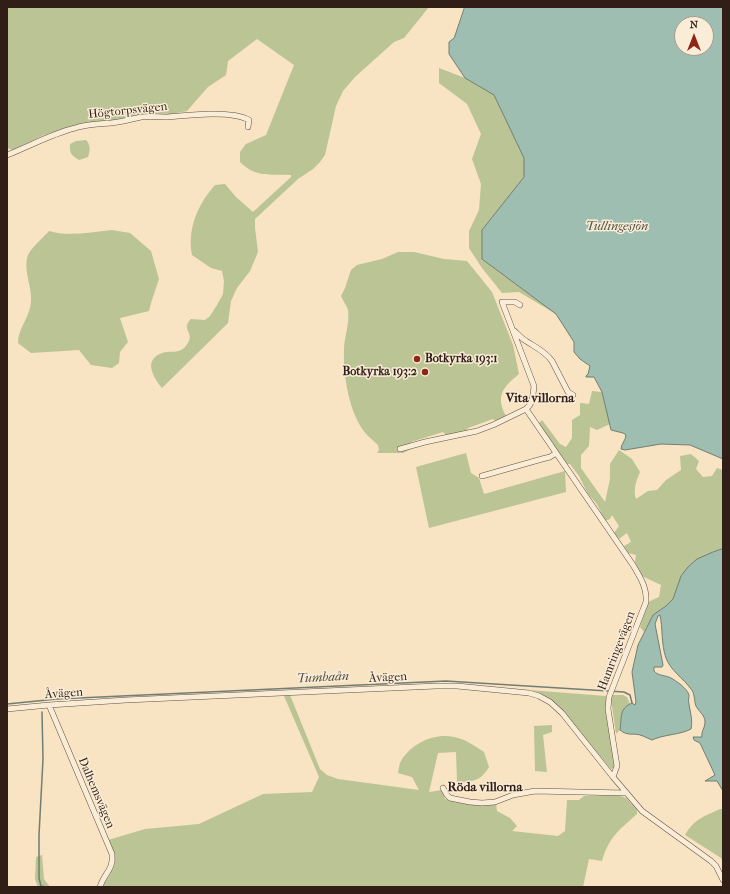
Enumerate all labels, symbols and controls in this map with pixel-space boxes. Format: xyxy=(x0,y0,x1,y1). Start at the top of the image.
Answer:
north arrow xyxy=(674,16,714,56)
text: N xyxy=(690,18,698,31)
street label: Högtorpsvägen xyxy=(88,100,168,122)
water label: Tullingesjön xyxy=(586,219,648,235)
place label: Botkyrka 193:1 xyxy=(425,352,498,366)
marker: Botkyrka 193:1 xyxy=(412,354,422,364)
place label: Botkyrka 193:2 xyxy=(342,365,417,379)
marker: Botkyrka 193:2 xyxy=(420,367,430,377)
district label: Vita villorna xyxy=(506,391,574,407)
street label: Hamringevägen xyxy=(595,609,639,693)
water label: Tumbaån xyxy=(296,669,350,687)
street label: Åvägen xyxy=(369,670,407,686)
street label: Åvägen xyxy=(44,685,84,703)
street label: Dalhemsvägen xyxy=(75,755,117,831)
district label: Röda villorna xyxy=(448,780,522,796)

